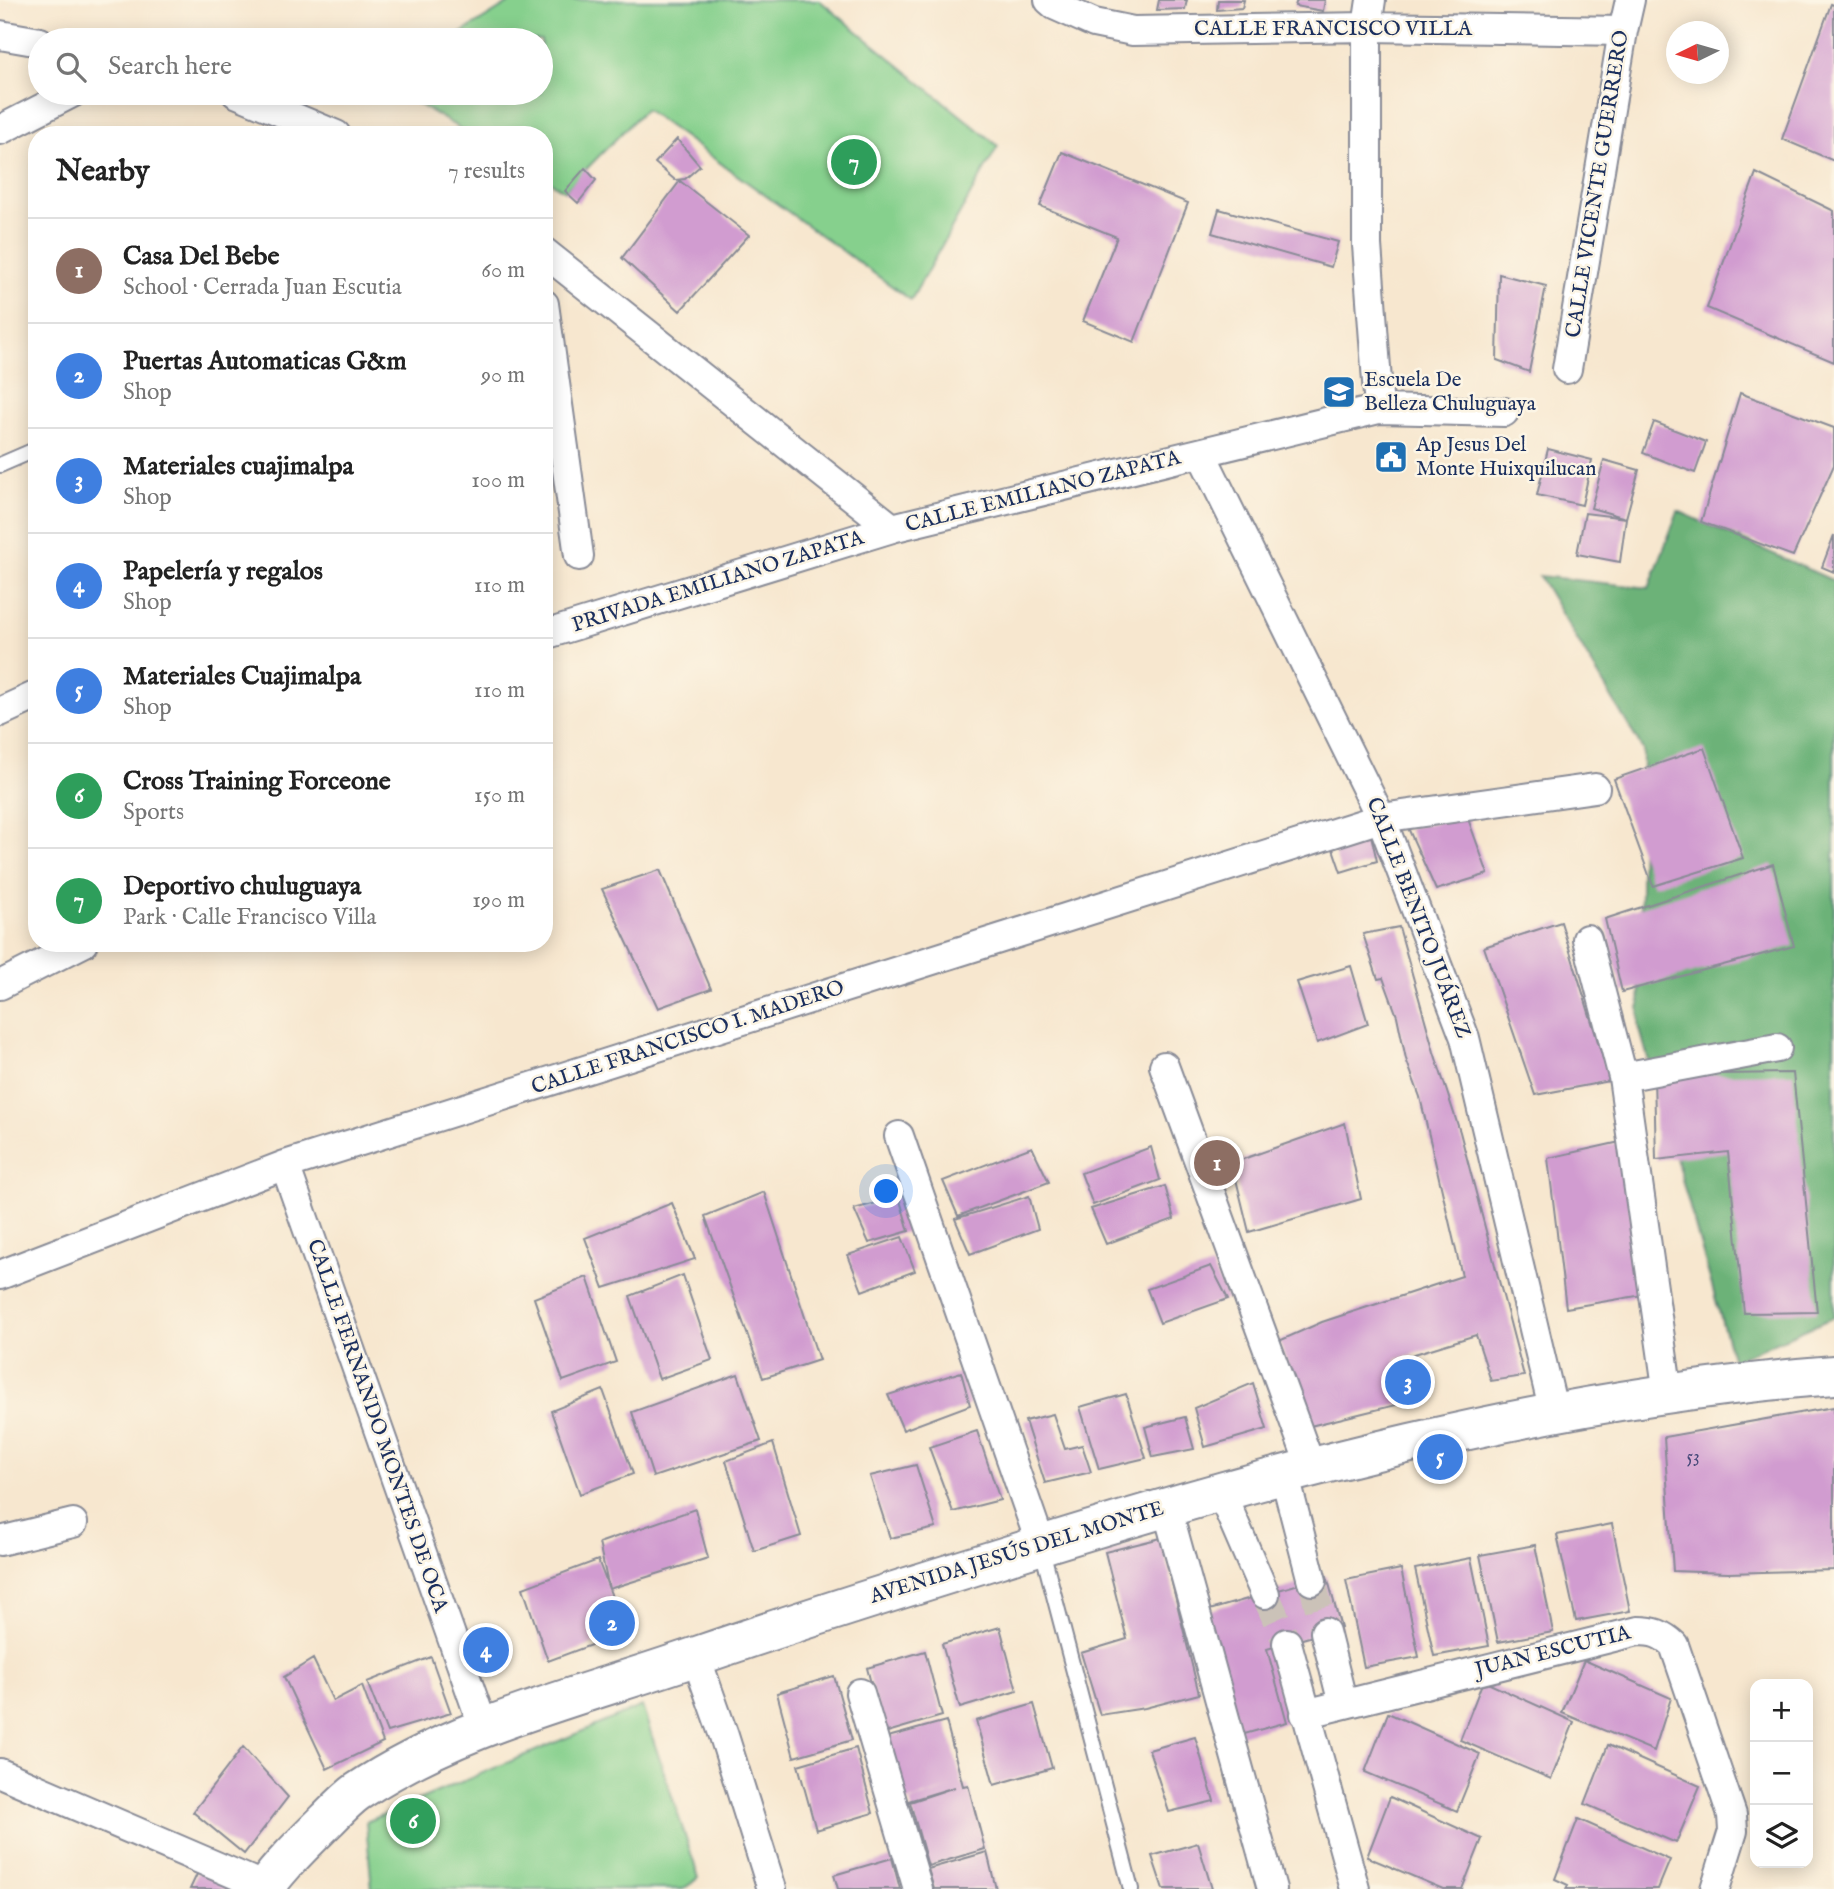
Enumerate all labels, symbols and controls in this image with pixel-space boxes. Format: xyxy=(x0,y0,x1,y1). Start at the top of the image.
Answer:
street label: CALLE FRANCISCO VILLA xyxy=(1194,16,1473,43)
north arrow xyxy=(1666,21,1729,84)
search box xyxy=(28,28,553,105)
street label: CALLE VICENTE GUERRERO xyxy=(1560,28,1636,340)
icon: search xyxy=(52,48,90,86)
text: Search here xyxy=(108,50,232,83)
pin: 7 xyxy=(831,136,877,188)
text: Nearby xyxy=(56,153,149,191)
text: 7 results xyxy=(448,157,525,186)
text: Casa Del Bebe xyxy=(123,240,279,273)
text: 1 xyxy=(75,256,83,285)
text: 60 m xyxy=(481,256,525,285)
text: School · Cerrada Juan Escutia xyxy=(123,273,402,302)
text: Puertas Automaticas G&m xyxy=(123,345,407,378)
text: 2 xyxy=(74,361,84,390)
text: 90 m xyxy=(481,361,525,390)
place label: Escuela De Belleza Chuluguaya xyxy=(1364,367,1537,418)
school or university icon: Escuela De Belleza Chuluguaya xyxy=(1320,373,1358,411)
text: Shop xyxy=(123,378,172,407)
place label: Ap Jesus Del Monte Huixquilucan xyxy=(1415,432,1596,483)
public building icon: Ap Jesus Del Monte Huixquilucan xyxy=(1372,438,1410,476)
street label: CALLE EMILIANO ZAPATA xyxy=(903,445,1184,539)
text: Materiales cuajimalpa xyxy=(123,450,354,483)
text: 3 xyxy=(75,466,83,495)
text: 100 m xyxy=(471,466,525,495)
text: Shop xyxy=(123,483,172,512)
street label: PRIVADA EMILIANO ZAPATA xyxy=(569,524,868,639)
text: Papelería y regalos xyxy=(123,555,323,588)
text: 4 xyxy=(73,571,85,600)
text: 110 m xyxy=(474,571,525,600)
text: Shop xyxy=(123,588,172,617)
text: Materiales Cuajimalpa xyxy=(123,660,361,693)
text: 5 xyxy=(75,676,83,705)
text: 110 m xyxy=(474,676,525,705)
text: Shop xyxy=(123,693,172,722)
text: Cross Training Forceone xyxy=(123,765,391,798)
text: 6 xyxy=(74,781,84,810)
text: 150 m xyxy=(474,781,525,810)
street label: CALLE BENITO JUÁREZ xyxy=(1360,793,1477,1042)
text: Sports xyxy=(123,798,184,827)
text: Deportivo chuluguaya xyxy=(123,870,361,903)
text: 7 xyxy=(74,886,84,915)
text: 190 m xyxy=(472,886,525,915)
text: Park · Calle Francisco Villa xyxy=(123,903,376,932)
street label: CALLE FRANCISCO I. MADERO xyxy=(528,975,848,1101)
pin: 1 xyxy=(1194,1137,1240,1189)
your location xyxy=(869,1174,903,1208)
street label: CALLE FERNANDO MONTES DE OCA xyxy=(300,1236,454,1617)
pin: 3 xyxy=(1385,1356,1431,1408)
pin: 5 xyxy=(1417,1431,1463,1483)
house number: 53 xyxy=(1686,1446,1700,1469)
street label: AVENIDA JESÚS DEL MONTE xyxy=(866,1495,1167,1611)
pin: 2 xyxy=(589,1597,635,1649)
street label: JUAN ESCUTIA xyxy=(1471,1619,1634,1685)
pin: 4 xyxy=(463,1624,509,1676)
map controls xyxy=(1750,1679,1813,1868)
button: + xyxy=(1750,1679,1813,1742)
button: − xyxy=(1750,1742,1813,1805)
pin: 6 xyxy=(390,1795,436,1847)
button: layers xyxy=(1750,1805,1813,1868)

